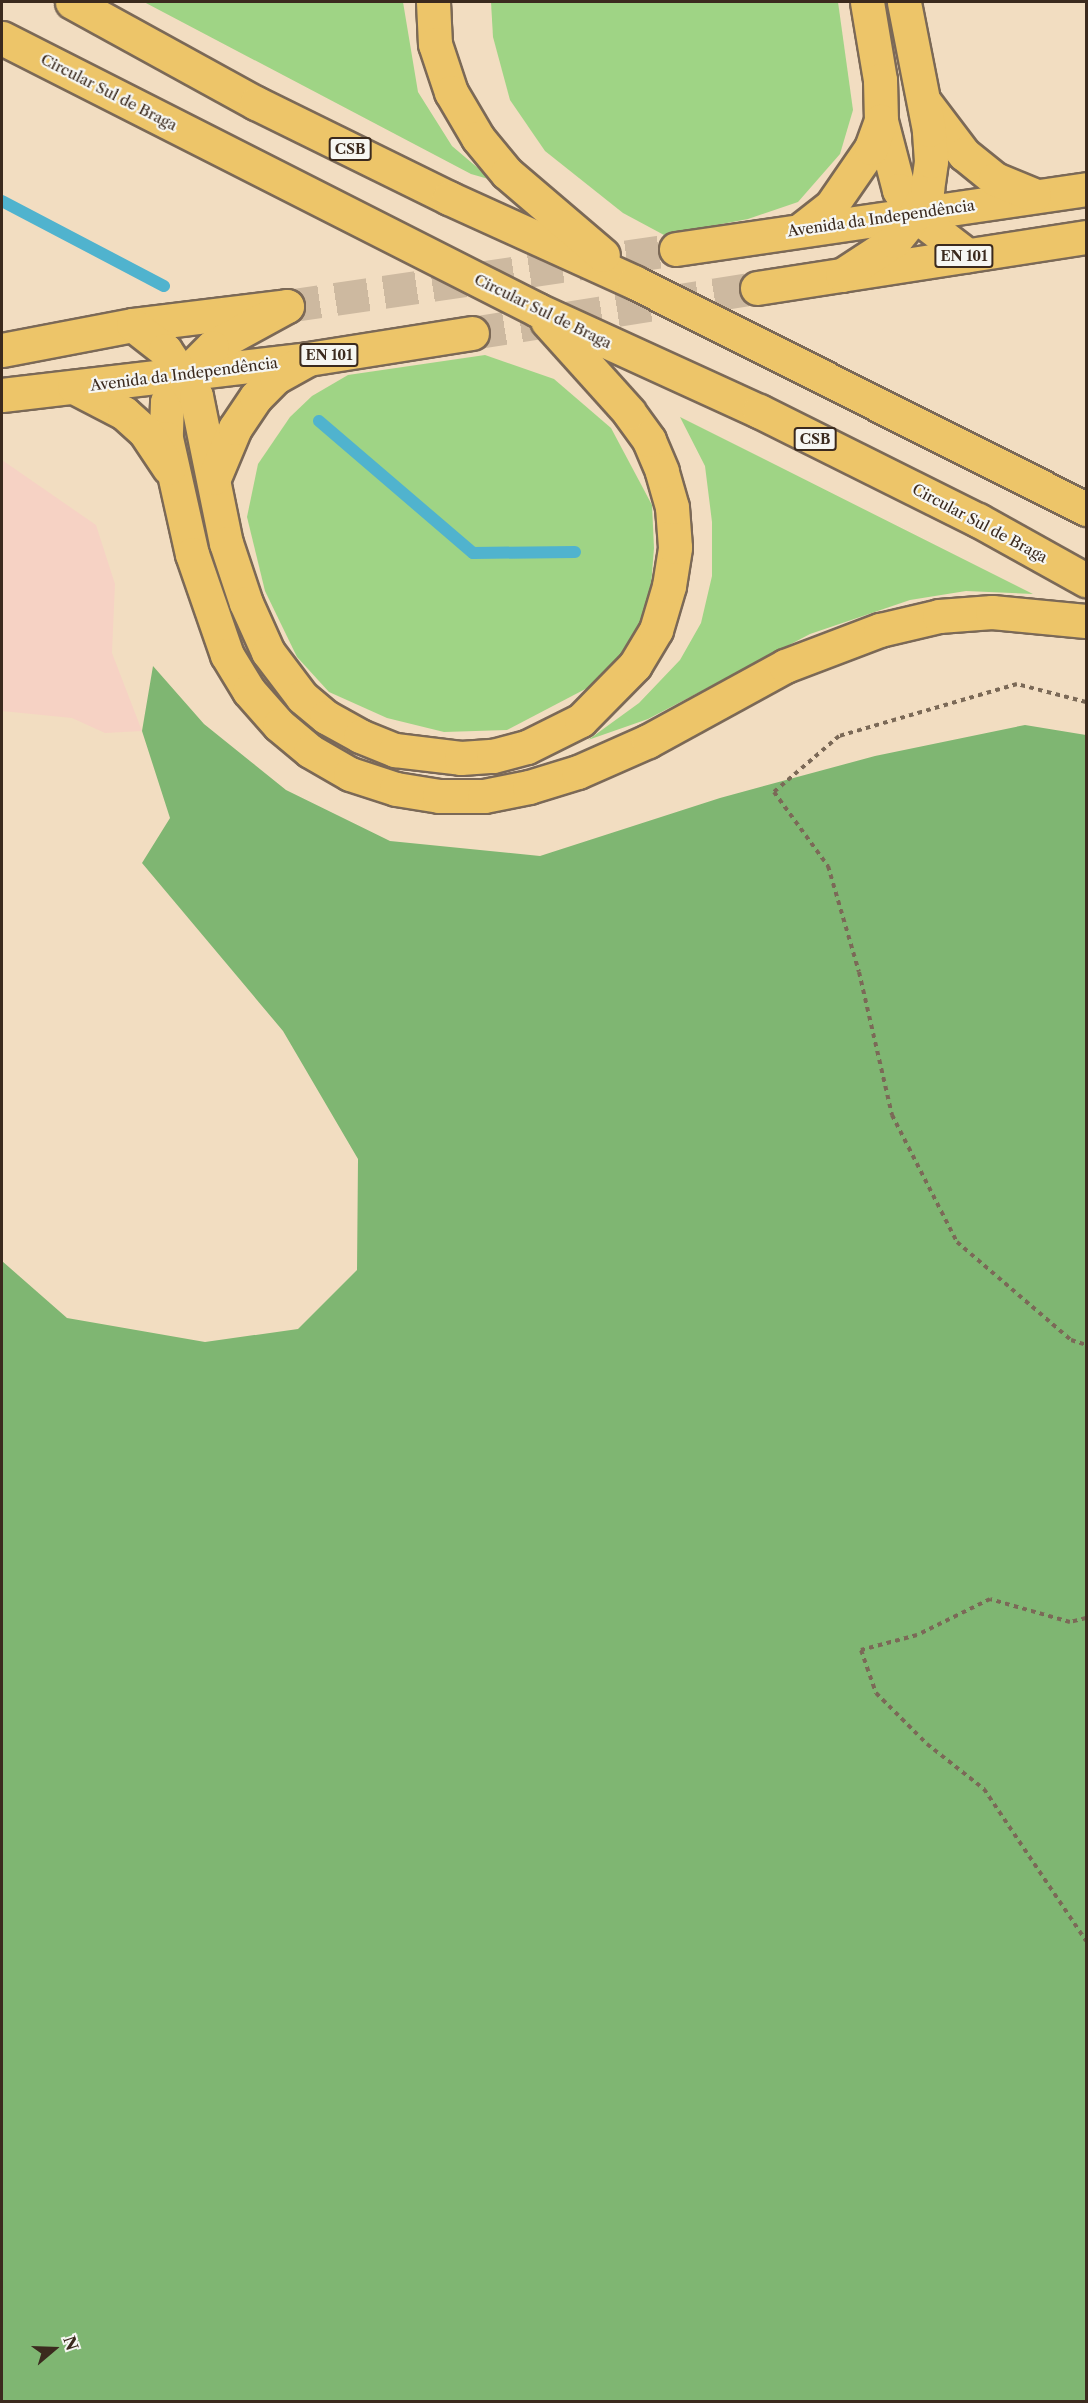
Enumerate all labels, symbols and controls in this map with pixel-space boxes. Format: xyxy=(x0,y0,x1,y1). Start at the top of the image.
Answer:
street label: Circular Sul de Braga xyxy=(38,50,180,134)
road number: CSB xyxy=(328,138,372,160)
street label: Avenida da Independência xyxy=(786,196,976,240)
road number: EN 101 xyxy=(934,245,994,267)
street label: Circular Sul de Braga xyxy=(471,270,615,352)
road number: EN 101 xyxy=(299,344,359,366)
street label: Avenida da Independência xyxy=(89,354,279,394)
road number: CSB xyxy=(792,428,838,450)
street label: Circular Sul de Braga xyxy=(909,480,1051,566)
north arrow xyxy=(24,2319,84,2379)
text: N xyxy=(59,2333,83,2353)

